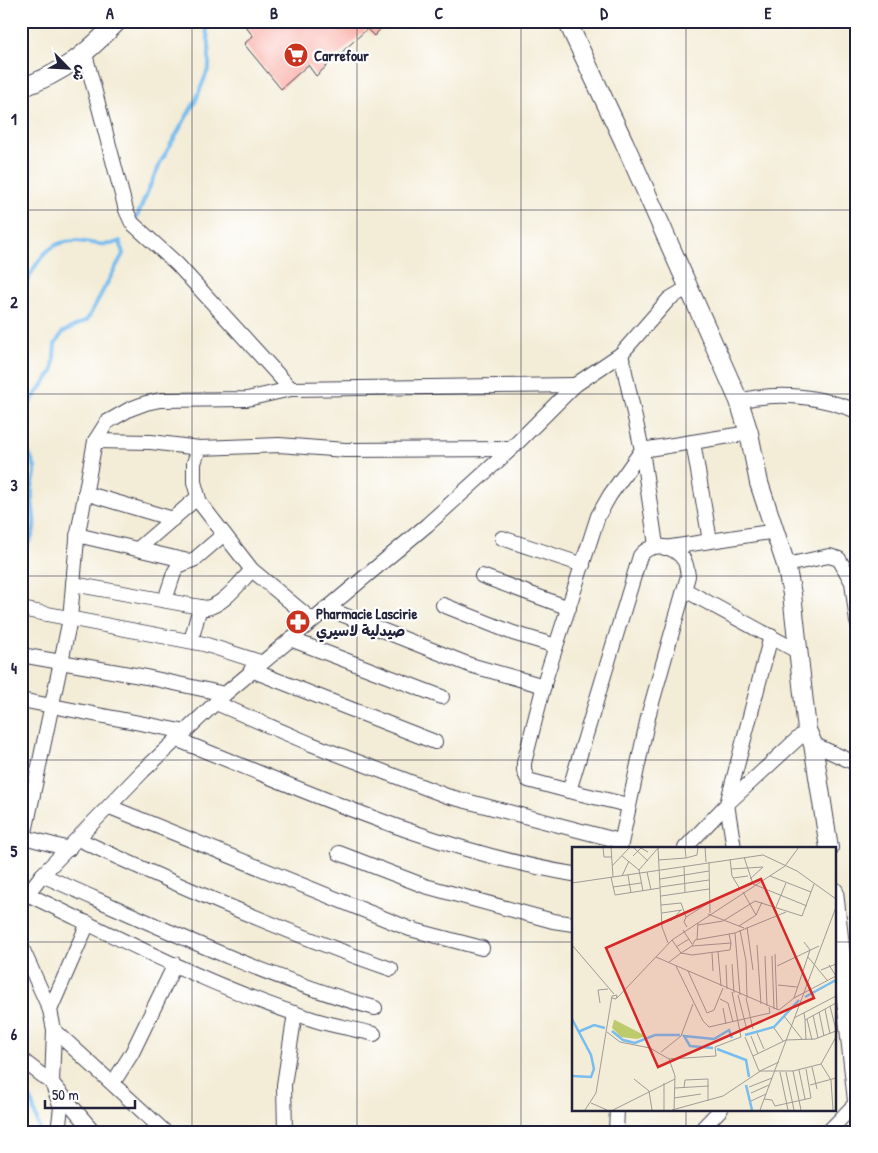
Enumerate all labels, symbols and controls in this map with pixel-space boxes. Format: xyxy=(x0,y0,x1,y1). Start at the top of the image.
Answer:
text: A xyxy=(106,2,114,24)
text: B xyxy=(270,2,278,24)
text: C xyxy=(435,2,444,24)
text: D xyxy=(600,2,608,24)
text: E xyxy=(764,2,772,24)
north arrow xyxy=(42,42,92,92)
supermarket icon: Carrefour xyxy=(283,42,309,68)
place label: Carrefour xyxy=(314,45,369,66)
text: ش xyxy=(69,63,92,84)
text: 1 xyxy=(11,108,17,130)
text: 2 xyxy=(10,291,18,313)
text: 3 xyxy=(10,474,18,496)
place label: Pharmacie Lascirie صيدلية لاسيري xyxy=(316,603,417,643)
pharmacy icon: Pharmacie Lascirie صيدلية لاسيري xyxy=(285,609,311,635)
text: 4 xyxy=(11,657,17,679)
text: 5 xyxy=(11,840,18,862)
inset map xyxy=(572,847,836,1110)
text: 6 xyxy=(11,1023,18,1045)
scale bar xyxy=(45,1078,135,1110)
text: 50 m xyxy=(52,1084,79,1105)

